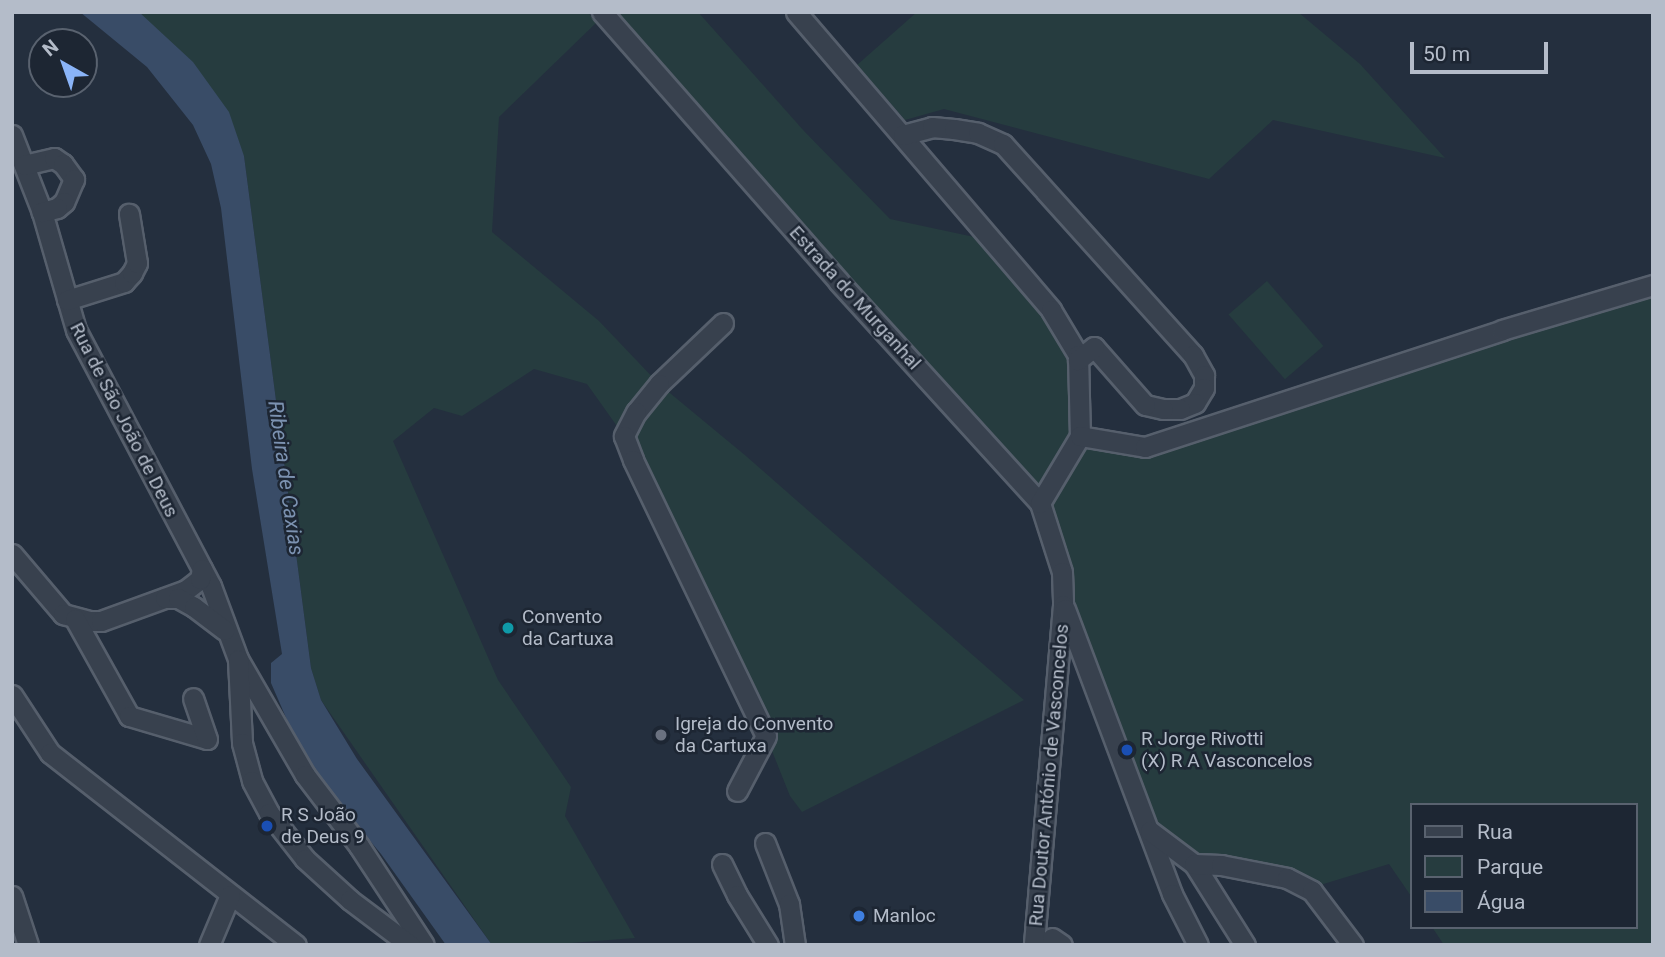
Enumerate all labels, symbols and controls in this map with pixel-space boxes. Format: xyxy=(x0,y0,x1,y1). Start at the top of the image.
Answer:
north arrow xyxy=(28,28,98,98)
scale bar xyxy=(1413,28,1551,72)
text: N xyxy=(38,35,63,61)
text: 50 m xyxy=(1423,42,1470,66)
street label: Estrada do Murganhal xyxy=(784,221,926,375)
street label: Rua de São João de Deus xyxy=(65,319,183,521)
water label: Ribeira de Caxias xyxy=(263,399,309,557)
place label: Convento da Cartuxa xyxy=(522,606,614,650)
marker: Convento da Cartuxa xyxy=(500,620,516,636)
street label: Rua Doutor António de Vasconcelos xyxy=(1024,623,1074,927)
place label: Igreja do Convento da Cartuxa xyxy=(675,713,833,757)
marker: Igreja do Convento da Cartuxa xyxy=(653,727,669,743)
place label: R Jorge Rivotti (X) R A Vasconcelos xyxy=(1141,728,1313,772)
marker: R Jorge Rivotti (X) R A Vasconcelos xyxy=(1119,742,1135,758)
legend xyxy=(1410,803,1637,929)
place label: R S João de Deus 9 xyxy=(281,804,365,848)
marker: R S João de Deus 9 xyxy=(259,818,275,834)
text: Rua xyxy=(1477,820,1513,844)
text: Parque xyxy=(1477,855,1543,879)
text: Água xyxy=(1477,890,1526,914)
place label: Manloc xyxy=(873,905,936,927)
marker: Manloc xyxy=(851,908,867,924)

